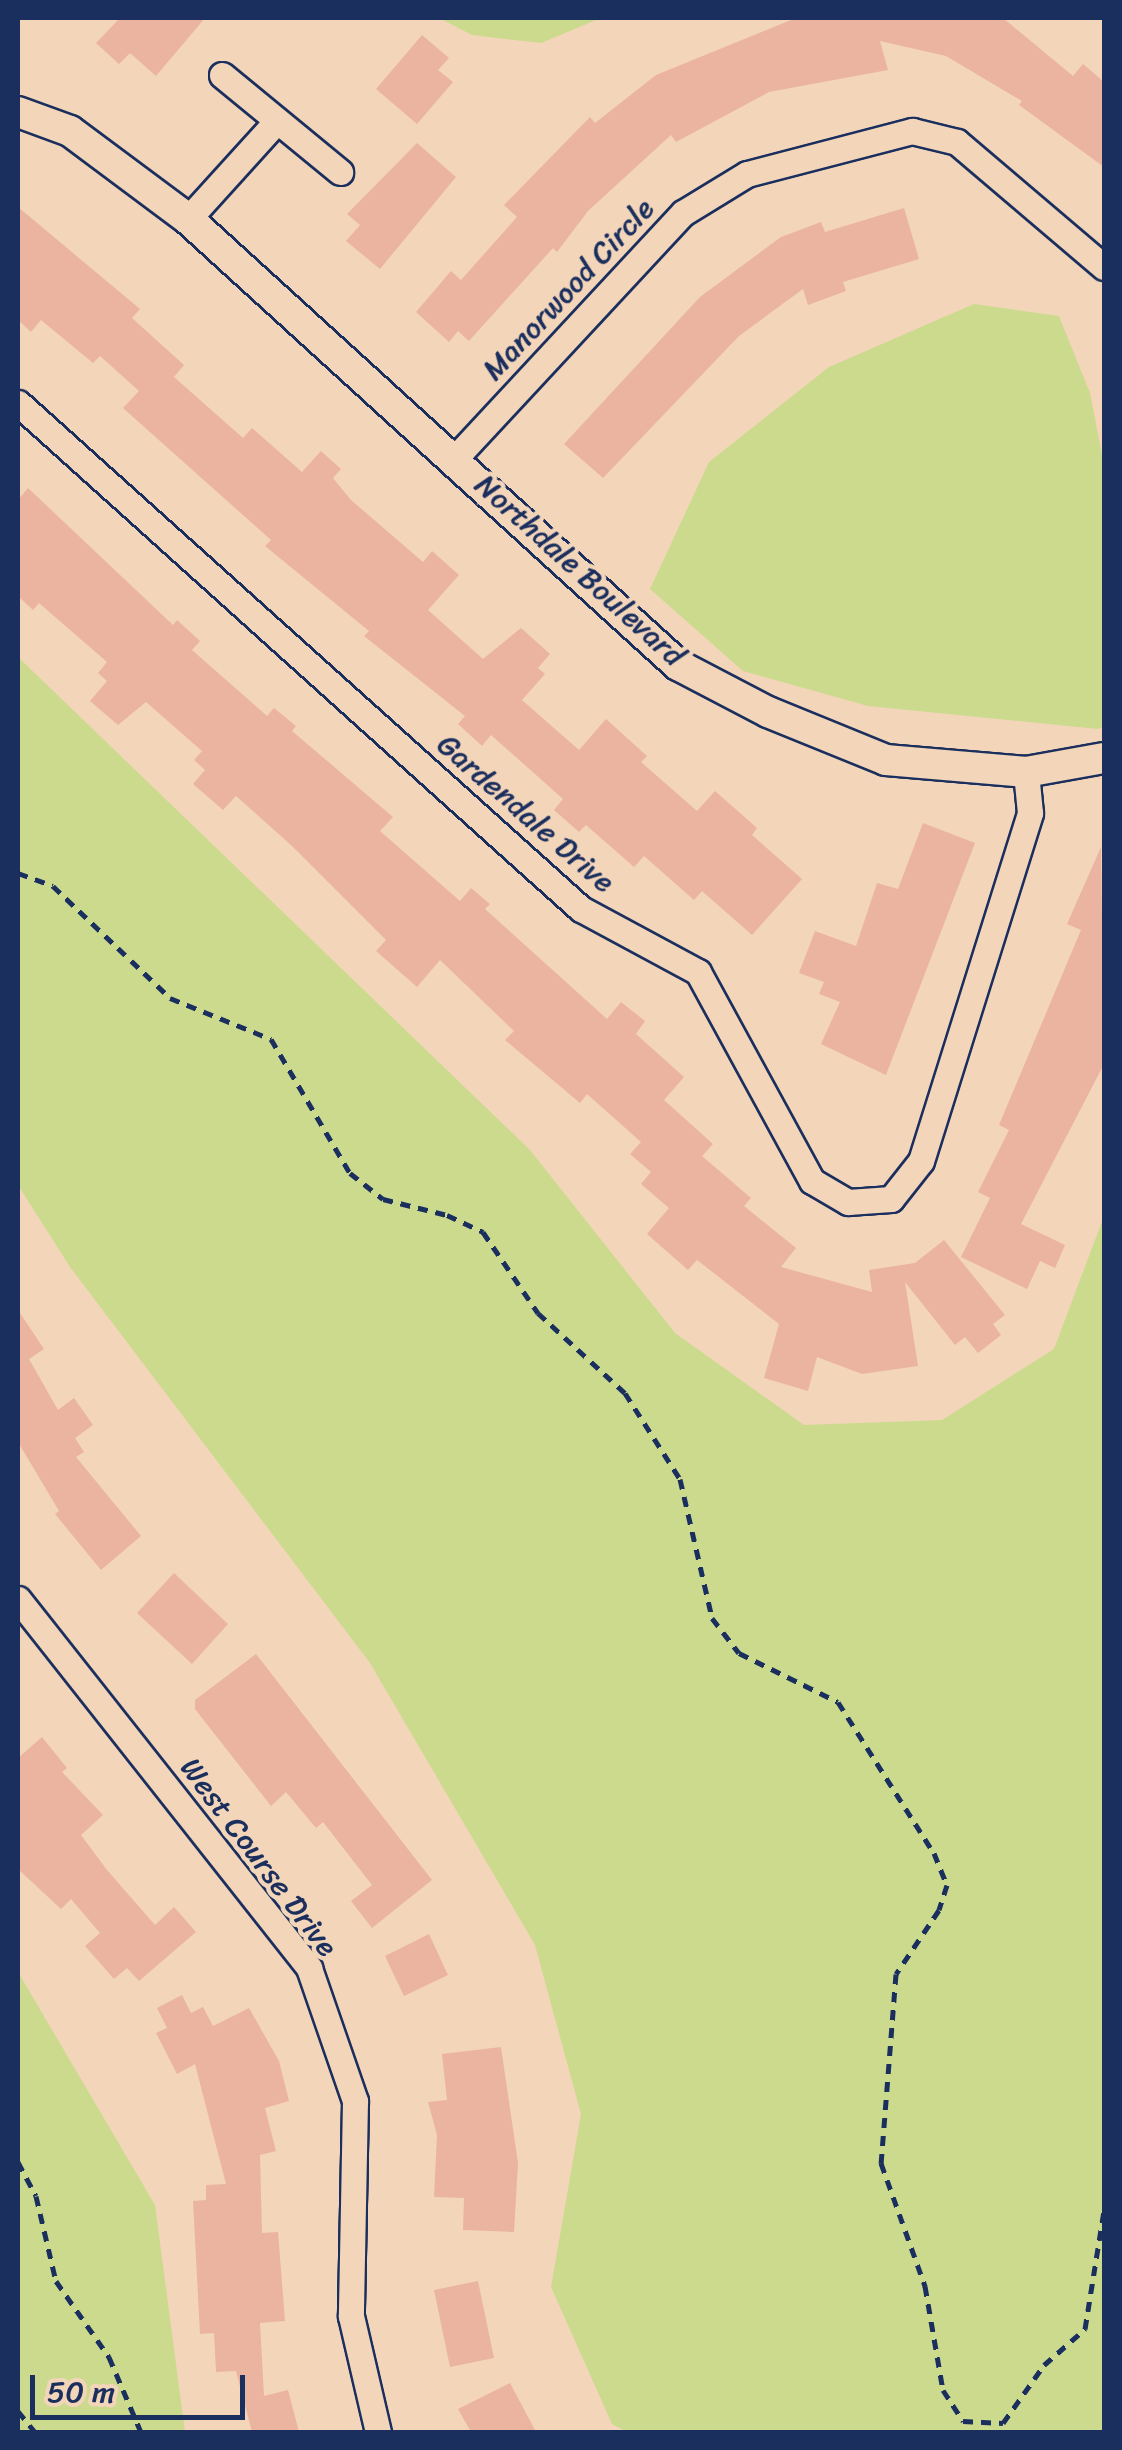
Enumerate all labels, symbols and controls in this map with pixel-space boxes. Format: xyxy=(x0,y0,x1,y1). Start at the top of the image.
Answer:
street label: Manorwood Circle xyxy=(474,190,662,388)
street label: Northdale Boulevard xyxy=(468,467,692,673)
street label: Gardendale Drive xyxy=(430,726,622,900)
street label: West Course Drive xyxy=(173,1751,345,1963)
scale bar xyxy=(35,2355,250,2417)
text: 50 m xyxy=(47,2365,115,2419)

